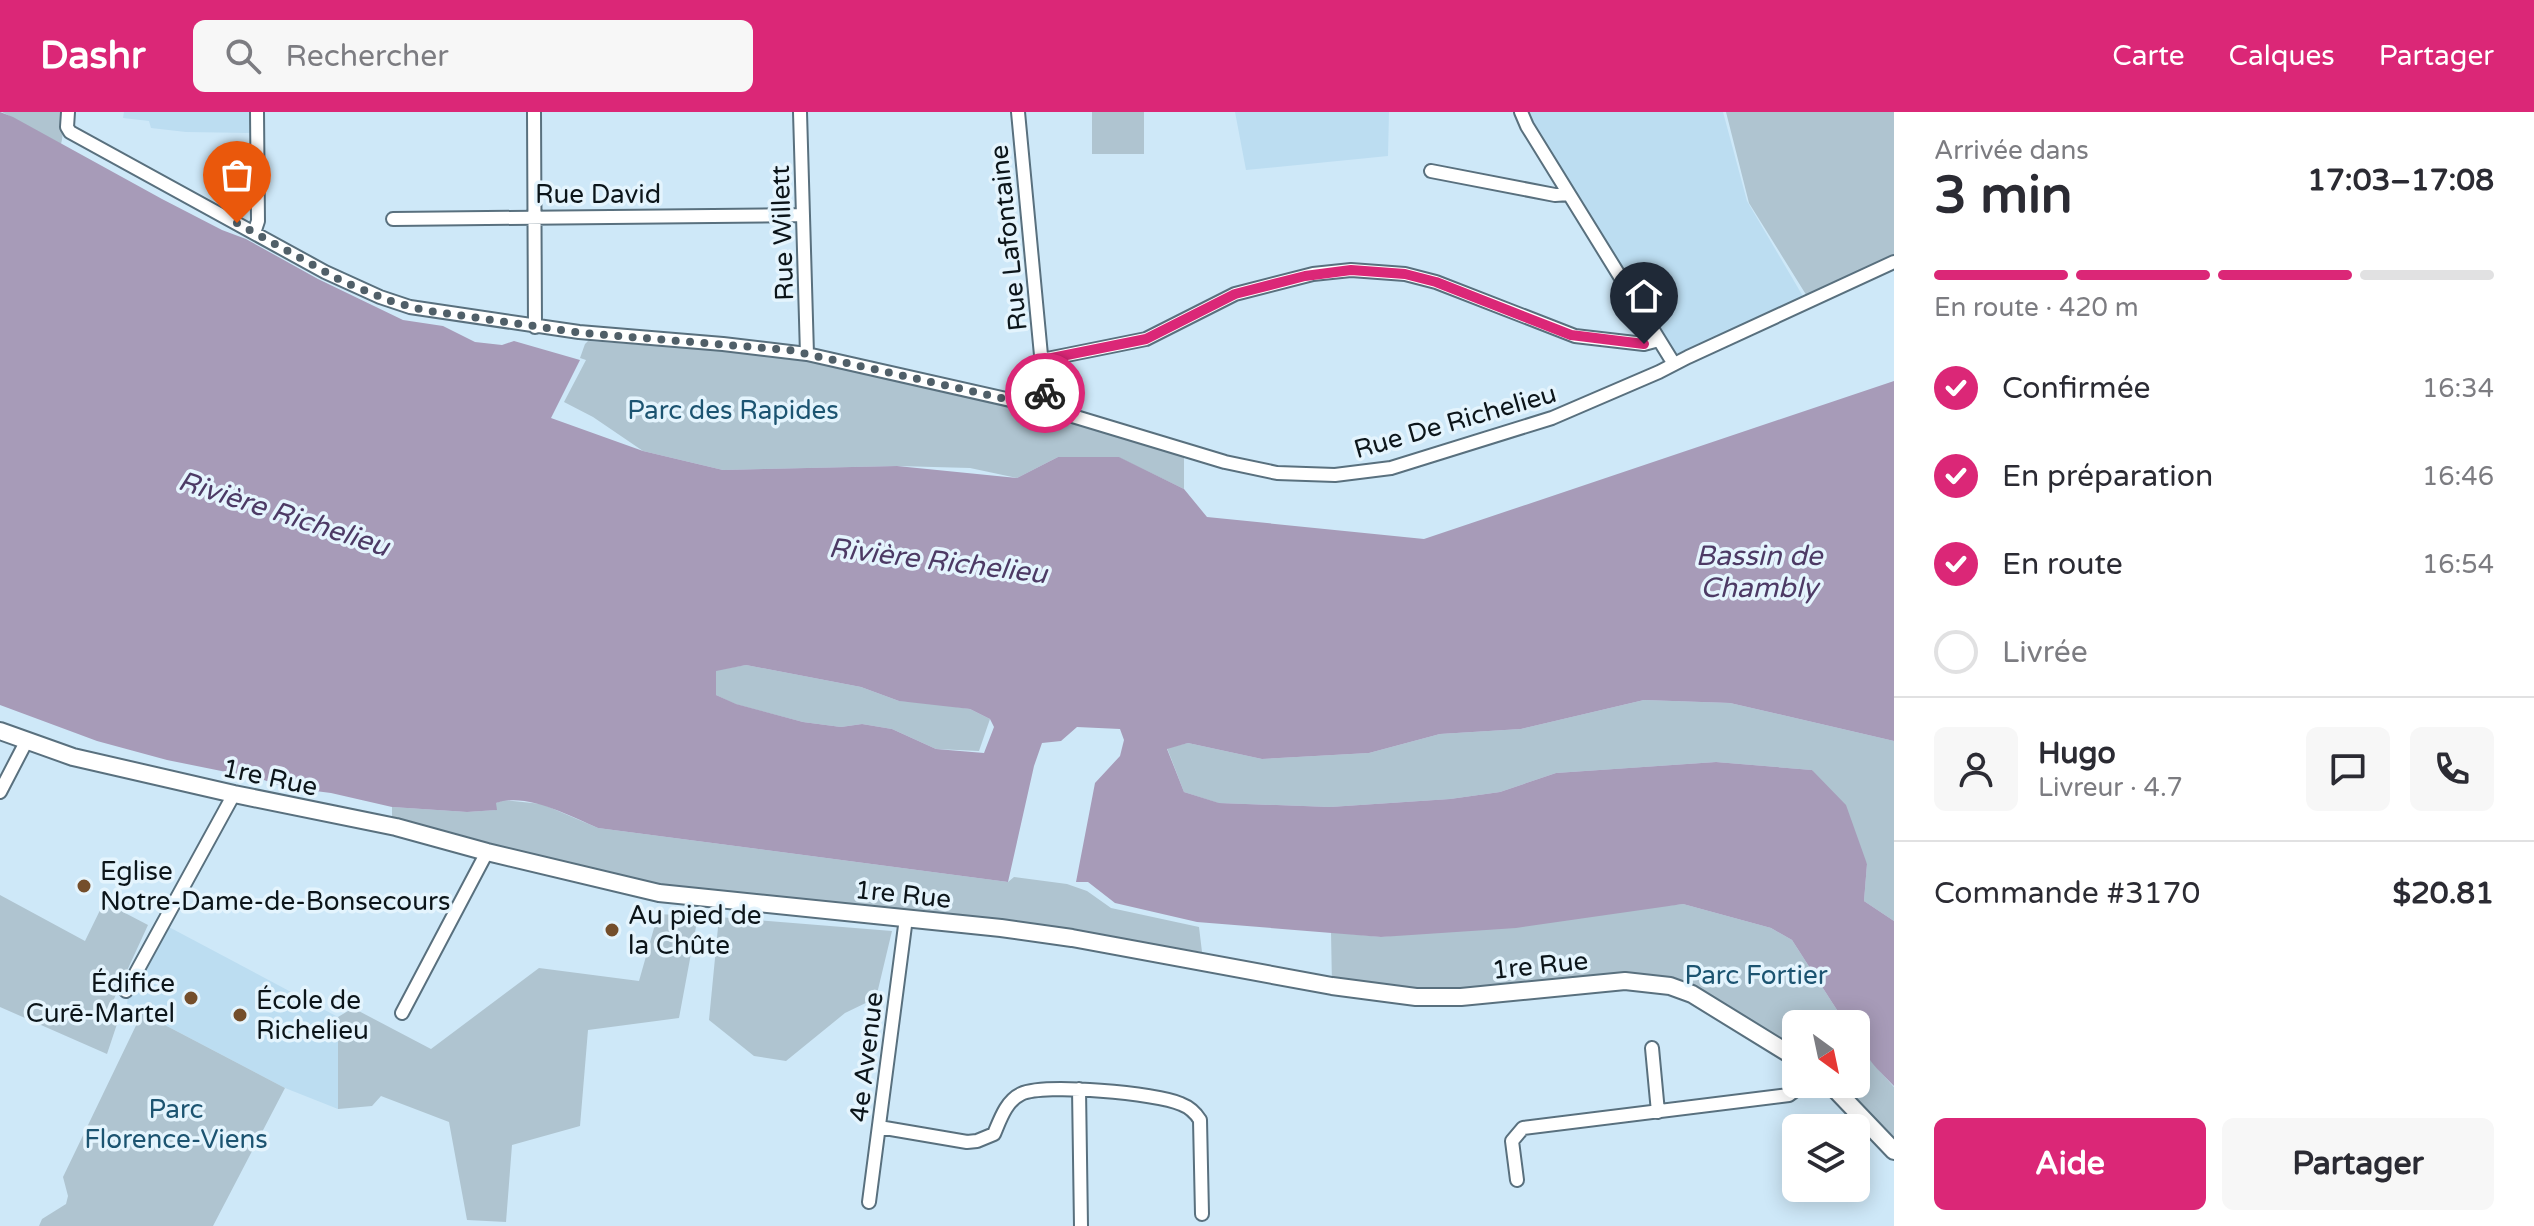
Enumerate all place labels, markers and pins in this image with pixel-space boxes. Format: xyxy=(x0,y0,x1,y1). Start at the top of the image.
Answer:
pin xyxy=(203,141,271,223)
pin xyxy=(1610,262,1678,344)
place label: Eglise Notre-Dame-de-Bonsecours xyxy=(100,856,450,917)
marker: Eglise Notre-Dame-de-Bonsecours xyxy=(75,877,93,895)
place label: Au pied de la Chûte xyxy=(628,900,762,961)
marker: Au pied de la Chûte xyxy=(603,921,621,939)
place label: Édifice Curē-Martel xyxy=(26,968,175,1029)
place label: École de Richelieu xyxy=(256,985,369,1046)
marker: Édifice Curē-Martel xyxy=(182,989,200,1007)
marker: École de Richelieu xyxy=(231,1006,249,1024)

